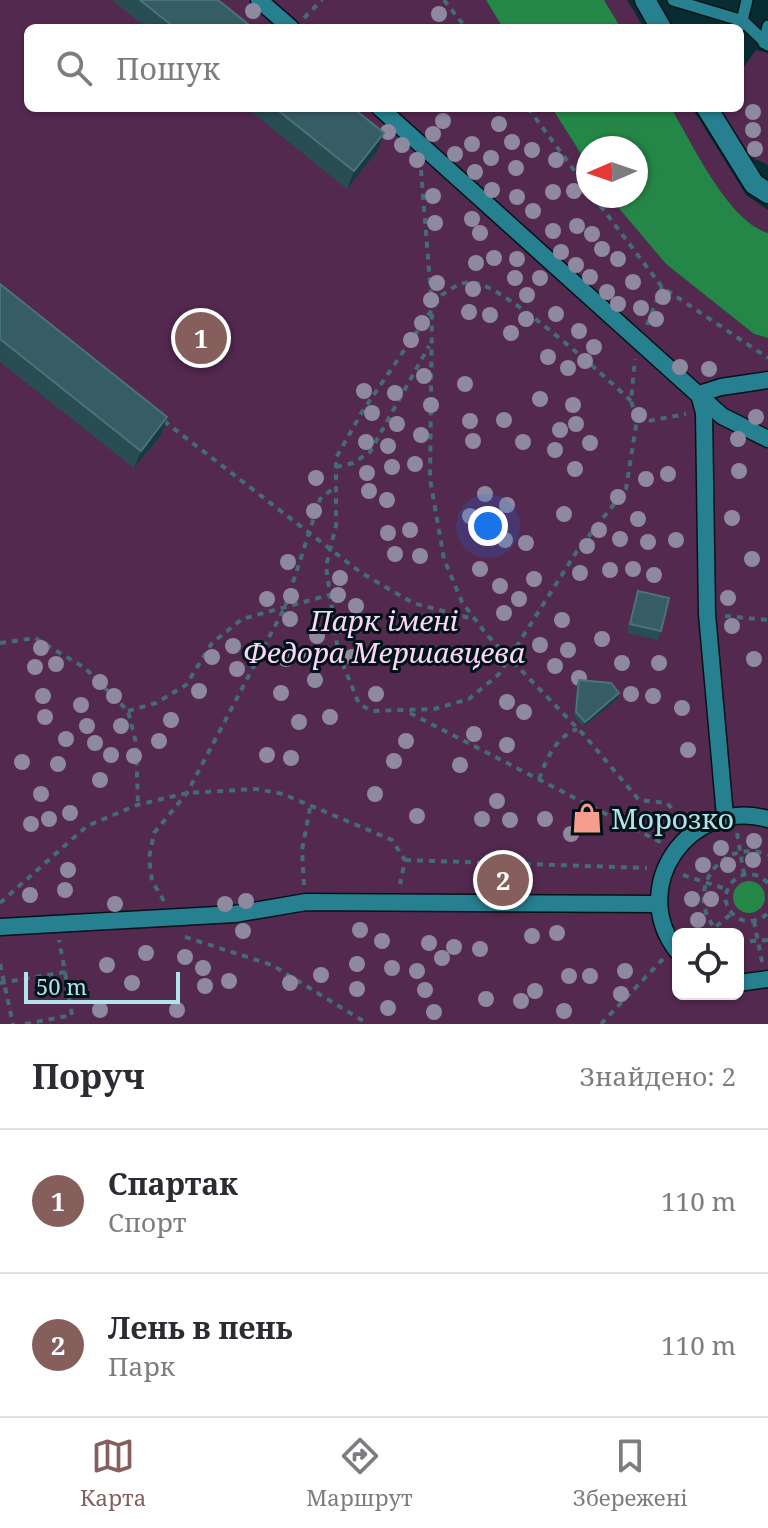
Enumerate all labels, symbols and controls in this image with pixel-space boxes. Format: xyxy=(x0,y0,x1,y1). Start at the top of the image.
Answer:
search box xyxy=(24,24,744,112)
icon: search xyxy=(52,46,96,90)
text: Пошук xyxy=(116,48,220,89)
north arrow xyxy=(576,136,648,208)
pin: 1 xyxy=(175,308,227,368)
your location xyxy=(468,506,508,546)
park label: Парк імені Федора Мершавцева xyxy=(243,601,525,671)
place label: Морозко xyxy=(611,799,734,837)
shop icon: Морозко xyxy=(570,801,604,835)
pin: 2 xyxy=(477,850,529,910)
map controls xyxy=(672,928,744,1000)
button: locate xyxy=(672,928,744,1000)
scale bar xyxy=(24,968,180,1004)
text: 50 m xyxy=(36,971,87,1001)
text: Поруч xyxy=(32,1053,145,1099)
text: Знайдено: 2 xyxy=(580,1058,736,1094)
text: Спартак xyxy=(108,1163,238,1204)
text: 1 xyxy=(51,1183,65,1219)
text: 110 m xyxy=(661,1183,736,1219)
text: Спорт xyxy=(108,1204,186,1240)
text: Лень в пень xyxy=(108,1307,293,1348)
text: 2 xyxy=(51,1327,65,1363)
text: 110 m xyxy=(661,1327,736,1363)
text: Парк xyxy=(108,1348,175,1384)
tab: Карта xyxy=(80,1434,146,1512)
tab: Маршрут xyxy=(306,1434,413,1512)
tab: Збережені xyxy=(573,1434,688,1512)

